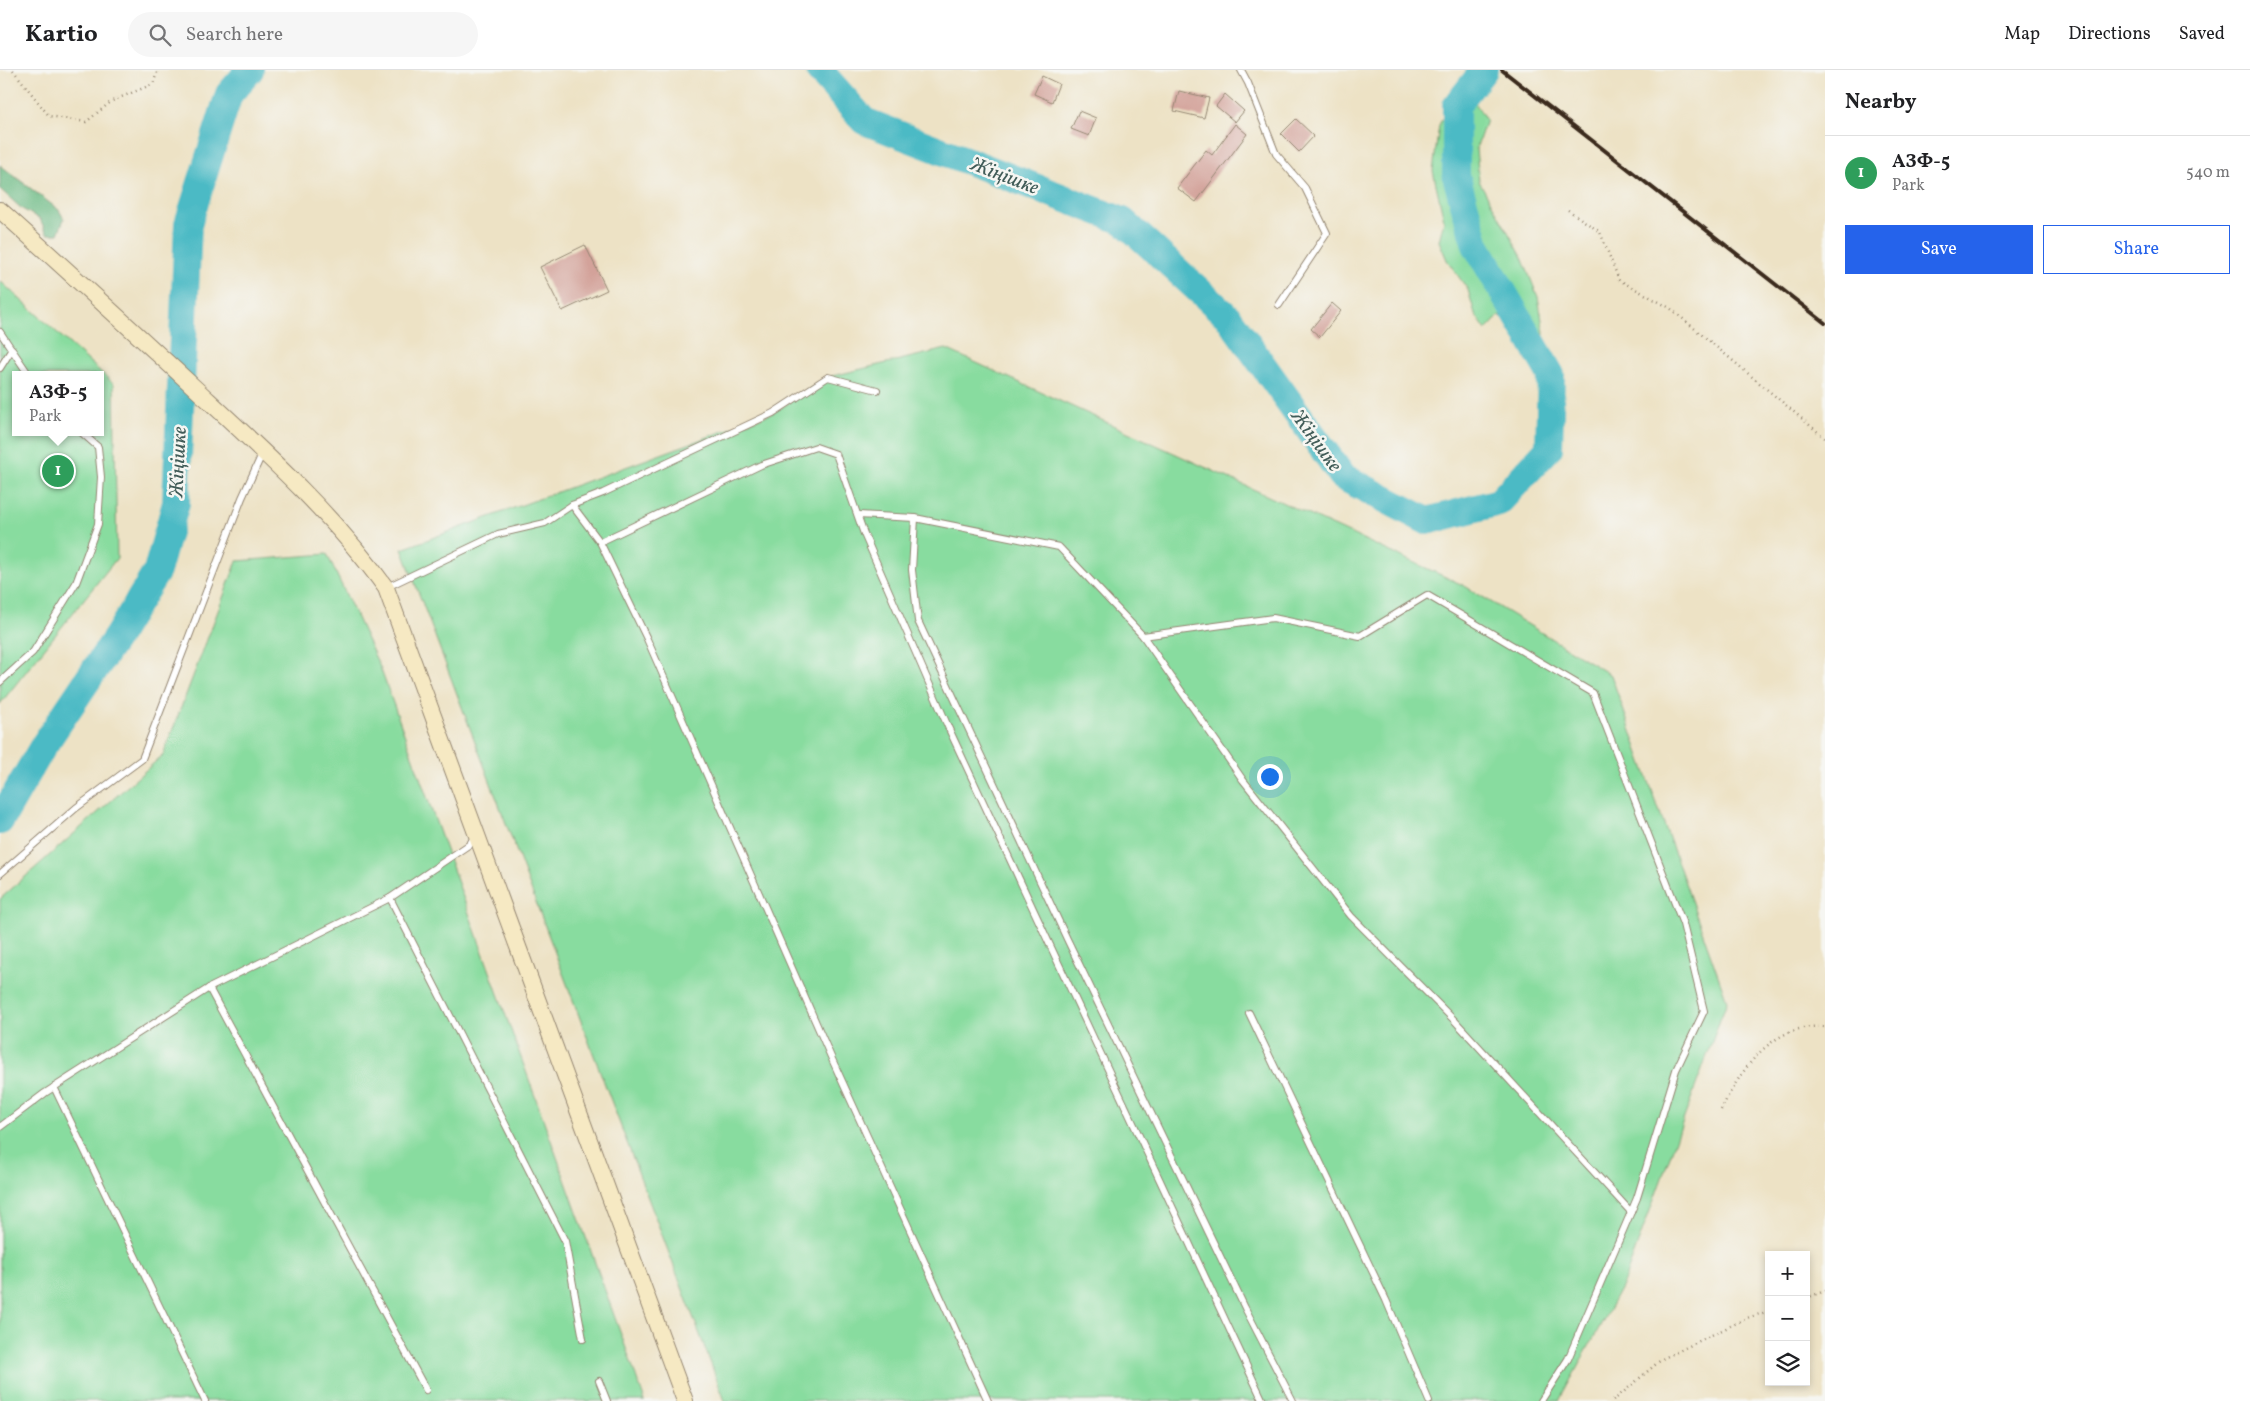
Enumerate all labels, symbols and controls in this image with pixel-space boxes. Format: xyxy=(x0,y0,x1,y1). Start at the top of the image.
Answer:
search box xyxy=(128,12,478,57)
text: Kartio xyxy=(25,18,98,52)
icon: search xyxy=(146,21,174,49)
text: Search here xyxy=(186,22,283,48)
text: Map xyxy=(2004,22,2040,47)
text: Directions xyxy=(2068,22,2151,47)
text: Saved xyxy=(2179,22,2225,47)
text: Nearby xyxy=(1845,88,1916,117)
text: АЗФ-5 xyxy=(1892,149,1950,175)
water label: Жіңішке xyxy=(965,151,1043,203)
text: 1 xyxy=(1858,162,1864,184)
text: 540 m xyxy=(2186,162,2230,184)
text: Park xyxy=(1892,175,1925,197)
button: Save xyxy=(1845,225,2033,274)
button: Share xyxy=(2043,225,2230,274)
popup xyxy=(12,371,104,436)
text: АЗФ-5 xyxy=(29,380,87,406)
water label: Жіңішке xyxy=(1283,403,1348,479)
text: Park xyxy=(29,406,62,428)
water label: Жіңішке xyxy=(163,425,195,499)
pin: 1 xyxy=(42,452,74,490)
your location xyxy=(1257,764,1283,790)
map controls xyxy=(1765,1251,1810,1386)
button: + xyxy=(1765,1251,1810,1296)
button: − xyxy=(1765,1296,1810,1341)
button: layers xyxy=(1765,1341,1810,1386)

